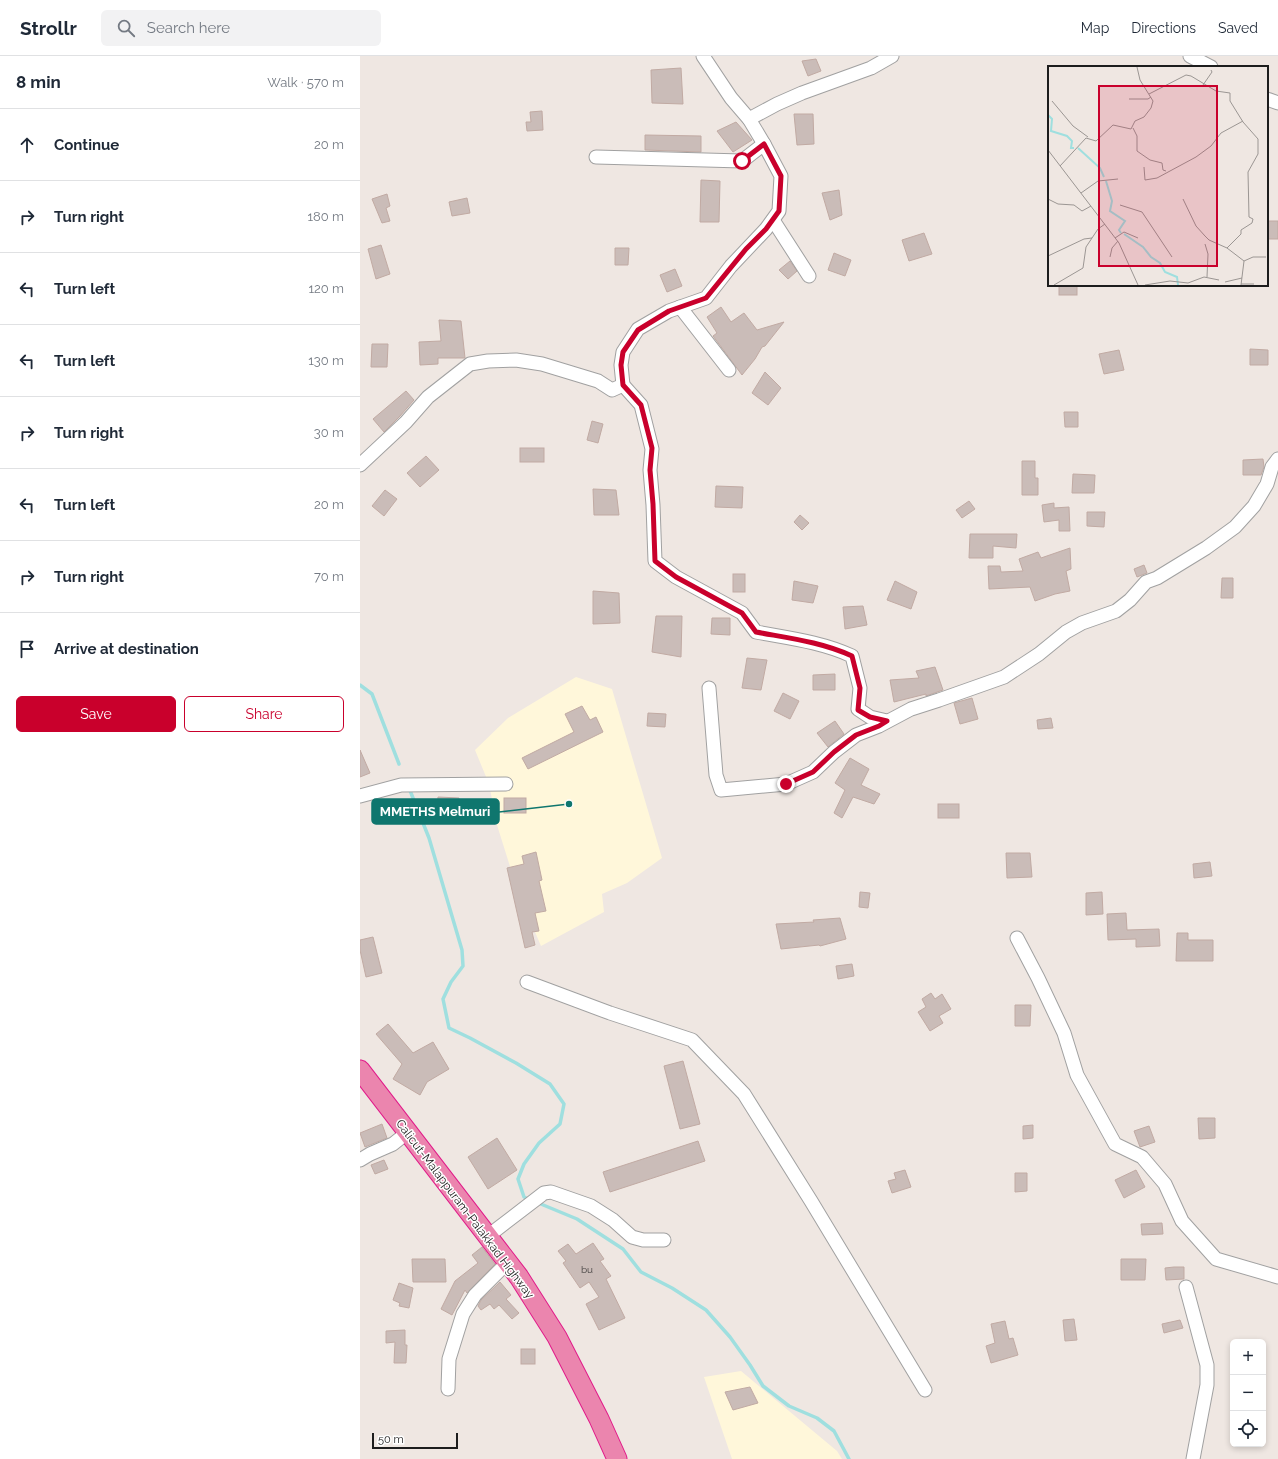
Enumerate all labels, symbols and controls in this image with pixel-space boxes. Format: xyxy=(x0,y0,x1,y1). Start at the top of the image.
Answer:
search box xyxy=(101,10,381,46)
text: Strollr xyxy=(20,17,77,39)
icon: search xyxy=(115,17,137,39)
text: Search here xyxy=(147,19,230,37)
text: Map xyxy=(1081,20,1109,36)
text: Directions xyxy=(1131,20,1196,36)
text: Saved xyxy=(1218,20,1258,36)
inset map xyxy=(1048,66,1268,286)
text: 8 min xyxy=(16,72,61,92)
text: Walk · 570 m xyxy=(267,75,344,90)
icon: ahead xyxy=(16,134,38,156)
text: Continue xyxy=(54,136,119,154)
text: 20 m xyxy=(314,137,344,152)
route start xyxy=(733,152,751,170)
icon: right xyxy=(16,206,38,228)
text: Turn right xyxy=(54,208,124,226)
text: 180 m xyxy=(308,209,344,224)
icon: left xyxy=(16,278,38,300)
text: Turn left xyxy=(54,280,115,298)
text: 120 m xyxy=(308,281,344,296)
icon: left xyxy=(16,350,38,372)
text: Turn left xyxy=(54,352,115,370)
text: 130 m xyxy=(308,353,344,368)
icon: right xyxy=(16,422,38,444)
text: Turn right xyxy=(54,424,124,442)
text: 30 m xyxy=(314,425,344,440)
icon: left xyxy=(16,494,38,516)
text: Turn left xyxy=(54,496,115,514)
text: 20 m xyxy=(314,497,344,512)
icon: right xyxy=(16,566,38,588)
text: Turn right xyxy=(54,568,124,586)
text: 70 m xyxy=(314,569,344,584)
icon: arrive xyxy=(16,638,38,660)
text: Arrive at destination xyxy=(54,640,199,658)
button: Save xyxy=(16,696,176,732)
button: Share xyxy=(184,696,344,732)
route end xyxy=(777,775,795,793)
callout: MMETHS Melmuri xyxy=(372,799,499,824)
text: MMETHS Melmuri xyxy=(380,804,490,819)
street label: Calicut-Malappuram-Palakkad Highway xyxy=(393,1117,537,1302)
house number: bu xyxy=(581,1264,593,1275)
map controls xyxy=(1230,1339,1266,1447)
button: + xyxy=(1230,1339,1266,1375)
button: − xyxy=(1230,1375,1266,1411)
button: locate xyxy=(1230,1411,1266,1447)
scale bar xyxy=(372,1431,458,1450)
text: 50 m xyxy=(378,1433,404,1446)

